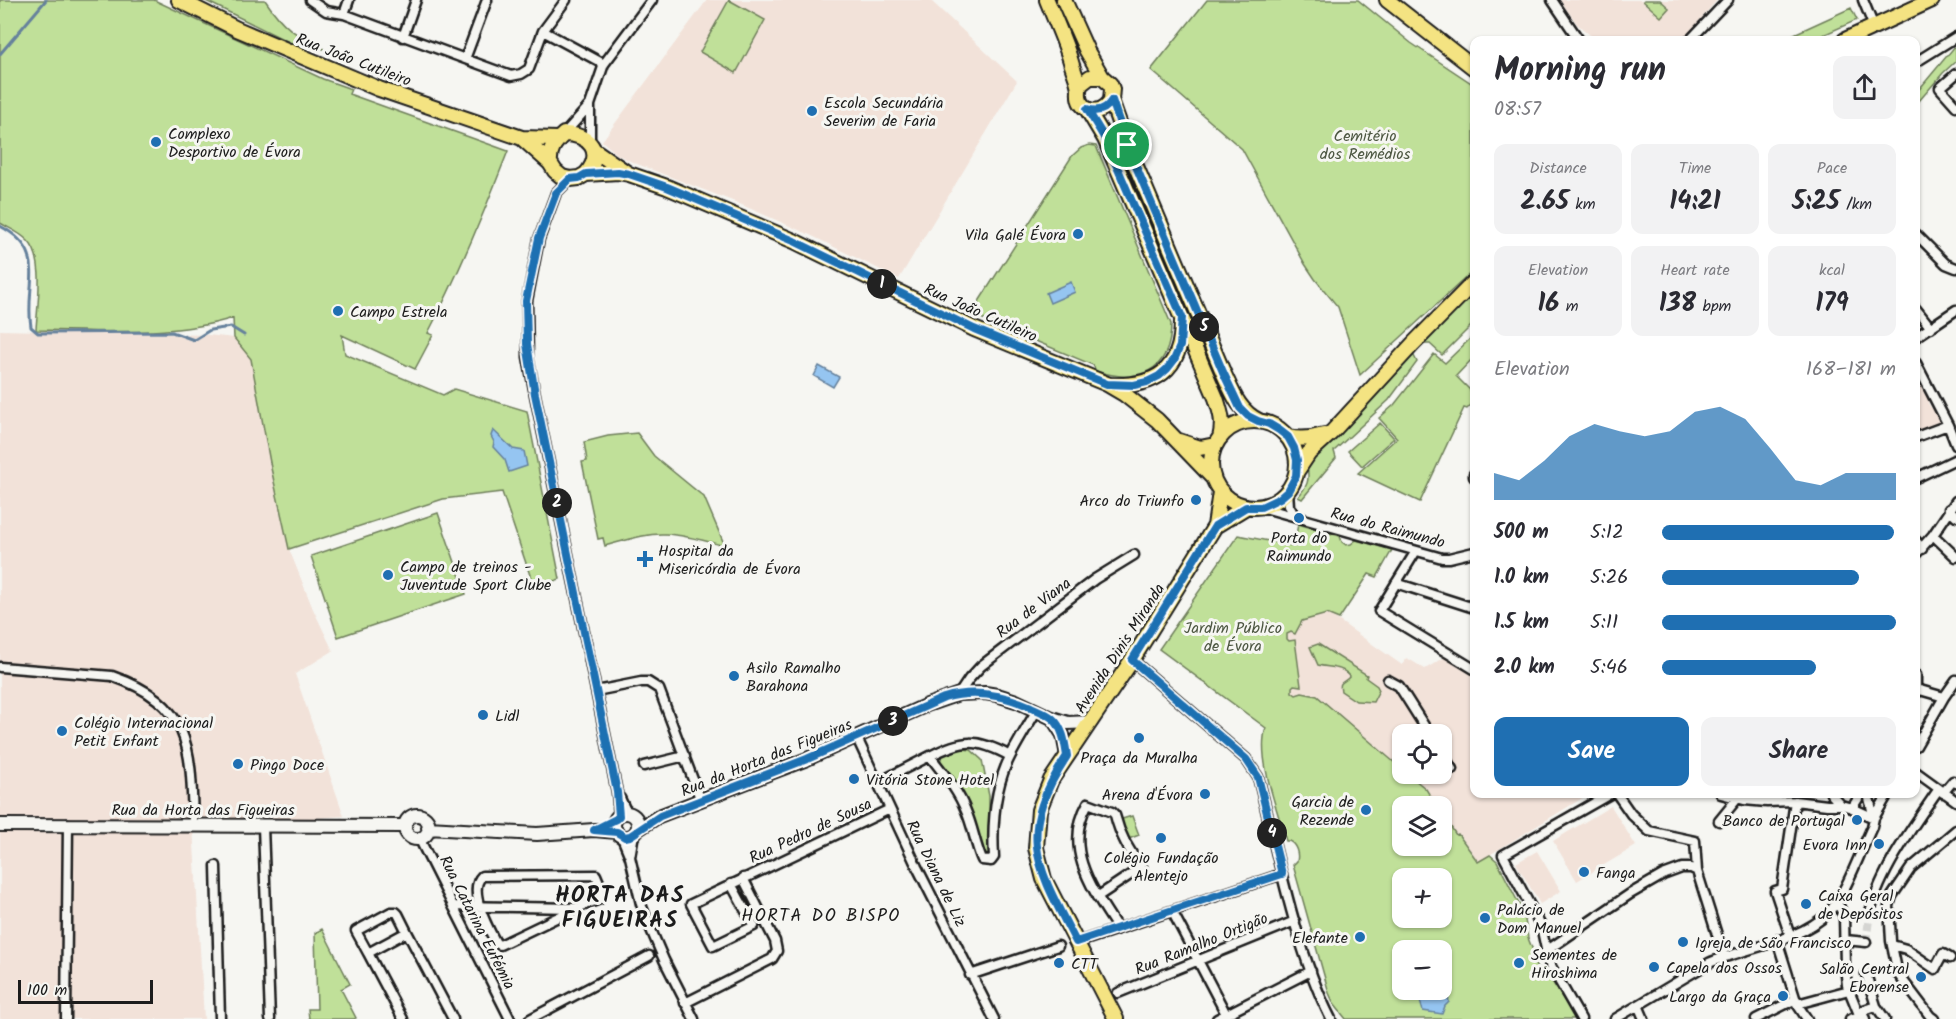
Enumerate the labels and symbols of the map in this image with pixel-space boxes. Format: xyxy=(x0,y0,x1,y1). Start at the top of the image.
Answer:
street label: Rua João Cutileiro xyxy=(292,27,415,94)
place label: Escola Secundária Severim de Faria xyxy=(824,91,944,134)
marker: Escola Secundária Severim de Faria xyxy=(805,104,819,118)
pin xyxy=(1101,119,1152,170)
place label: Complexo Desportivo de Évora xyxy=(168,122,301,165)
park label: Cemitério dos Remédios xyxy=(1320,124,1410,167)
marker: Complexo Desportivo de Évora xyxy=(149,135,163,149)
place label: Vila Galé Évora xyxy=(965,223,1066,248)
marker: Vila Galé Évora xyxy=(1071,227,1085,241)
pin: 1 xyxy=(867,269,897,299)
street label: Rua João Cutileiro xyxy=(920,277,1041,350)
place label: Campo Estrela xyxy=(350,300,447,325)
marker: Campo Estrela xyxy=(331,304,345,318)
pin: 5 xyxy=(1189,312,1219,342)
pin: 2 xyxy=(542,488,572,518)
place label: Arco do Triunfo xyxy=(1079,489,1184,514)
marker: Arco do Triunfo xyxy=(1189,493,1203,507)
street label: Rua do Raimundo xyxy=(1328,501,1448,556)
marker: Porta do Raimundo xyxy=(1292,511,1306,525)
place label: Porta do Raimundo xyxy=(1267,526,1331,569)
place label: Hospital da Misericórdia de Évora xyxy=(658,539,801,582)
marker: Hospital da Misericórdia de Évora xyxy=(636,550,654,568)
place label: Campo de treinos - Juventude Sport Clube xyxy=(400,555,551,598)
marker: Campo de treinos - Juventude Sport Clube xyxy=(381,568,395,582)
street label: Rua de Viana xyxy=(991,572,1077,645)
street label: Avenida Dinis Miranda xyxy=(1069,579,1172,719)
park label: Jardim Público de Évora xyxy=(1184,616,1282,659)
place label: Asilo Ramalho Barahona xyxy=(746,656,841,699)
marker: Asilo Ramalho Barahona xyxy=(727,669,741,683)
place label: Lidl xyxy=(495,704,520,729)
pin: 3 xyxy=(878,706,908,736)
marker: Lidl xyxy=(476,708,490,722)
place label: Colégio Internacional Petit Enfant xyxy=(74,711,213,754)
street label: Rua da Horta das Figueiras xyxy=(677,712,856,804)
marker: Colégio Internacional Petit Enfant xyxy=(55,724,69,738)
marker: Praça da Muralha xyxy=(1132,731,1146,745)
place label: Praça da Muralha xyxy=(1080,746,1198,771)
place label: Pingo Doce xyxy=(250,753,324,778)
marker: Pingo Doce xyxy=(231,757,245,771)
place label: Vitória Stone Hotel xyxy=(866,768,994,793)
marker: Vitória Stone Hotel xyxy=(847,772,861,786)
place label: Arena d'Évora xyxy=(1102,783,1193,808)
marker: Arena d'Évora xyxy=(1198,787,1212,801)
place label: Garcia de Rezende xyxy=(1291,790,1354,833)
street label: Rua Pedro de Sousa xyxy=(745,792,876,871)
street label: Rua da Horta das Figueiras xyxy=(111,798,295,823)
marker: Garcia de Rezende xyxy=(1359,803,1373,817)
place label: Banco de Portugal xyxy=(1722,809,1845,834)
marker: Banco de Portugal xyxy=(1850,813,1864,827)
street label: Rua Diana de Liz xyxy=(899,816,972,931)
pin: 4 xyxy=(1257,818,1287,848)
marker: Colégio Fundação Alentejo xyxy=(1154,831,1168,845)
place label: Evora Inn xyxy=(1802,833,1867,858)
marker: Evora Inn xyxy=(1872,837,1886,851)
place label: Colégio Fundação Alentejo xyxy=(1104,846,1218,889)
street label: Rua Catarina Eufémia xyxy=(432,851,521,994)
place label: Fanga xyxy=(1596,861,1636,886)
marker: Fanga xyxy=(1577,865,1591,879)
district label: HORTA DAS FIGUEIRAS xyxy=(555,879,685,939)
place label: Caixa Geral de Depósitos xyxy=(1818,884,1903,927)
marker: Caixa Geral de Depósitos xyxy=(1799,897,1813,911)
place label: Palácio de Dom Manuel xyxy=(1497,898,1581,941)
district label: HORTA DO BISPO xyxy=(741,902,901,931)
street label: Rua Ramalho Ortigão xyxy=(1131,906,1272,983)
marker: Palácio de Dom Manuel xyxy=(1478,911,1492,925)
place label: Elefante xyxy=(1292,926,1348,951)
marker: Elefante xyxy=(1353,930,1367,944)
place label: Igreja de São Francisco xyxy=(1695,931,1851,956)
marker: Igreja de São Francisco xyxy=(1676,935,1690,949)
place label: Sementes de Hiroshima xyxy=(1531,943,1617,986)
place label: CTT xyxy=(1071,952,1099,977)
marker: CTT xyxy=(1052,956,1066,970)
marker: Sementes de Hiroshima xyxy=(1512,956,1526,970)
place label: Capela dos Ossos xyxy=(1666,956,1782,981)
place label: Salão Central Eborense xyxy=(1820,957,1909,1000)
marker: Capela dos Ossos xyxy=(1647,960,1661,974)
marker: Salão Central Eborense xyxy=(1914,970,1928,984)
scale bar xyxy=(18,977,153,1004)
place label: Largo da Graça xyxy=(1669,985,1771,1010)
marker: Largo da Graça xyxy=(1776,989,1790,1003)

